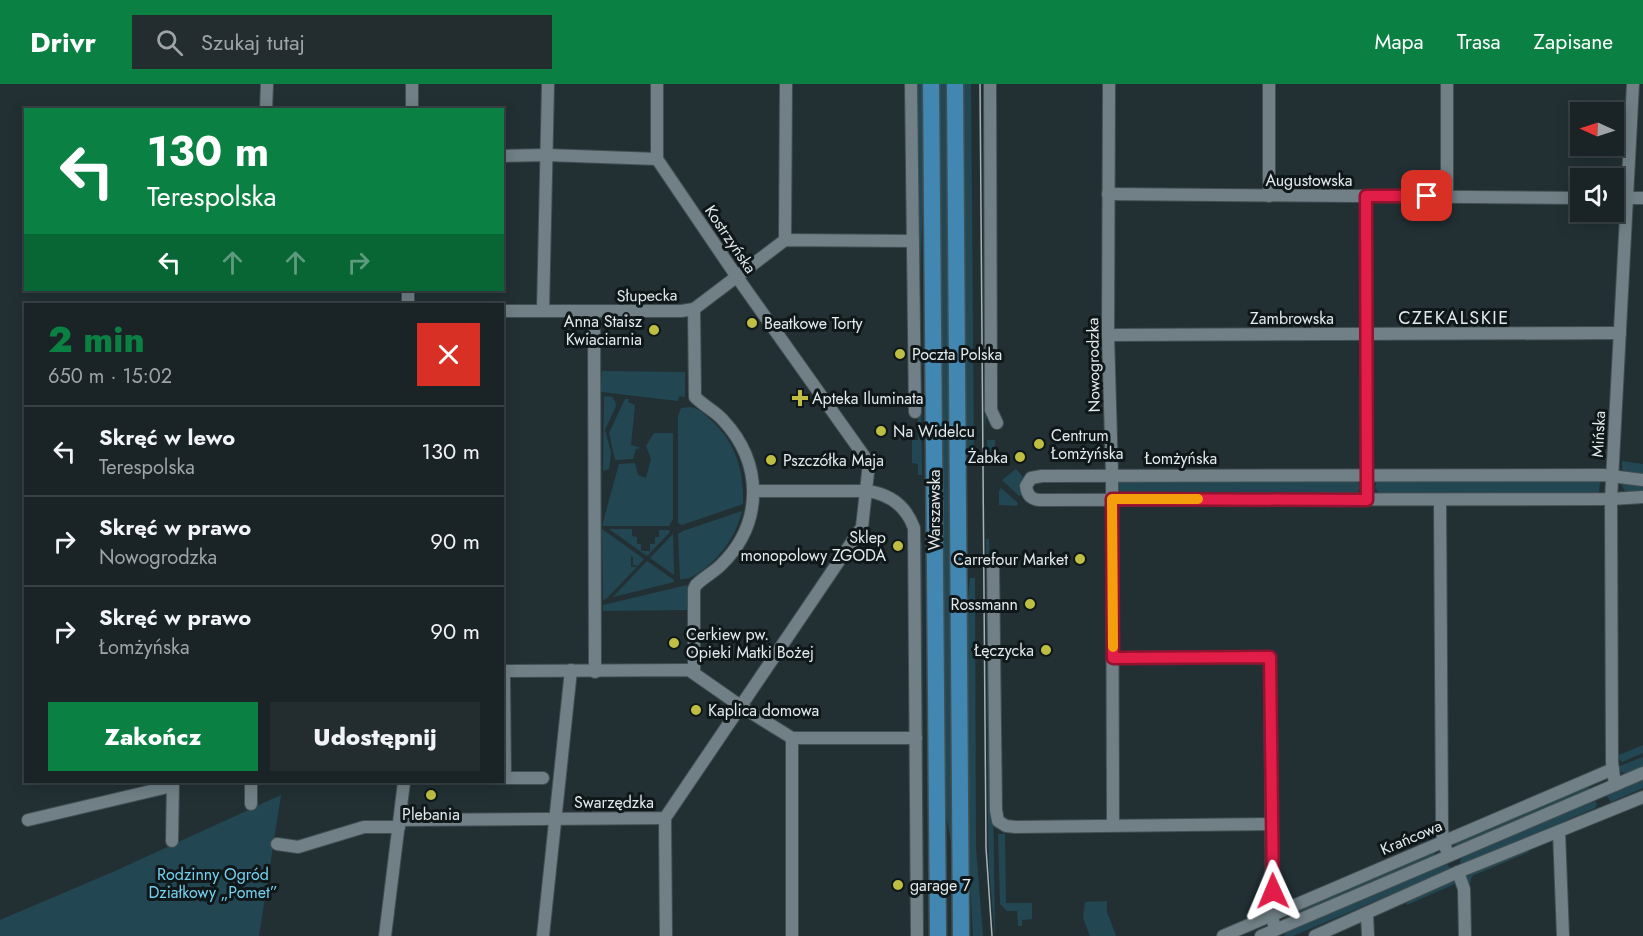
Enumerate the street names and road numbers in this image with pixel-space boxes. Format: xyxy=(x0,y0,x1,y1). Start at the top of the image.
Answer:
street label: Augustowska xyxy=(1265,169,1353,192)
street label: Kostrzyńska xyxy=(699,201,762,278)
street label: Słupecka xyxy=(617,283,678,308)
street label: Zambrowska xyxy=(1250,307,1334,330)
street label: Nowogrodzka xyxy=(1081,318,1106,412)
street label: Mińska xyxy=(1586,410,1611,458)
street label: Łomżyńska xyxy=(1144,447,1217,470)
street label: Warszawska xyxy=(923,470,946,550)
street label: Swarzędzka xyxy=(574,791,654,814)
street label: Krańcowa xyxy=(1377,814,1446,861)

